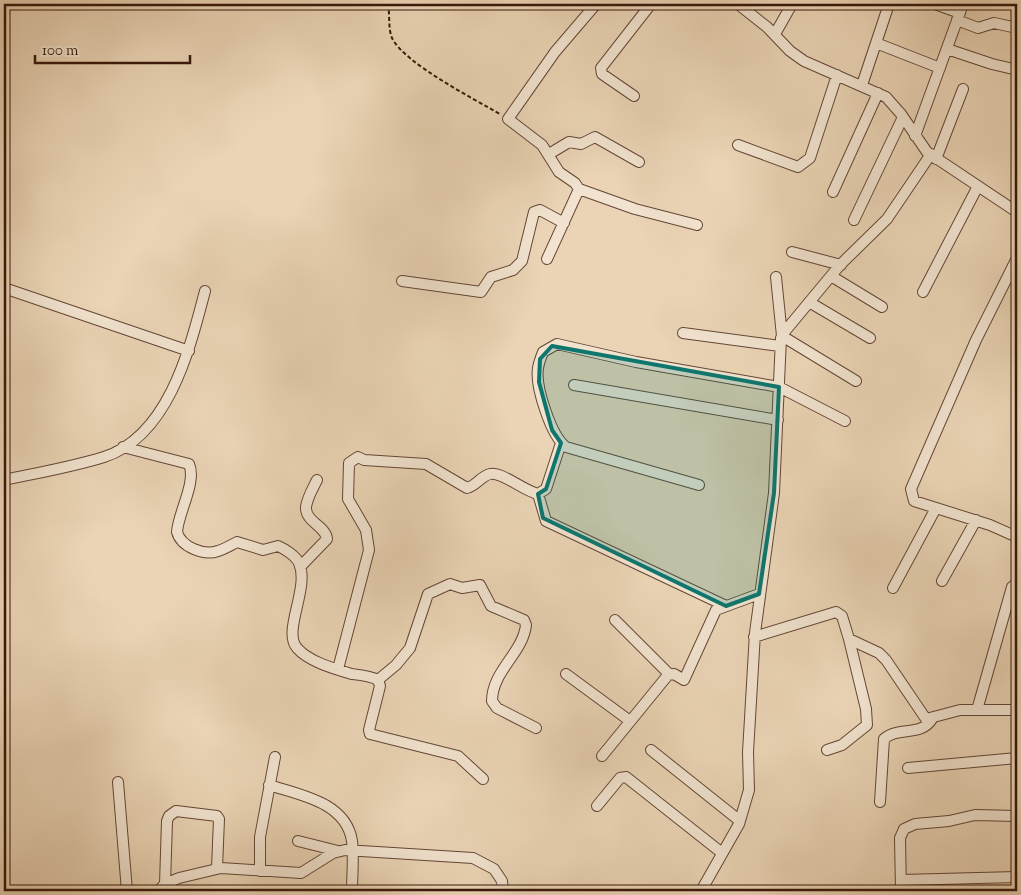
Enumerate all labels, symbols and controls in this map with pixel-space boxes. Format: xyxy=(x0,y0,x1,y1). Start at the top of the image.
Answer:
scale bar xyxy=(35,32,190,64)
text: 100 m xyxy=(42,41,79,62)

